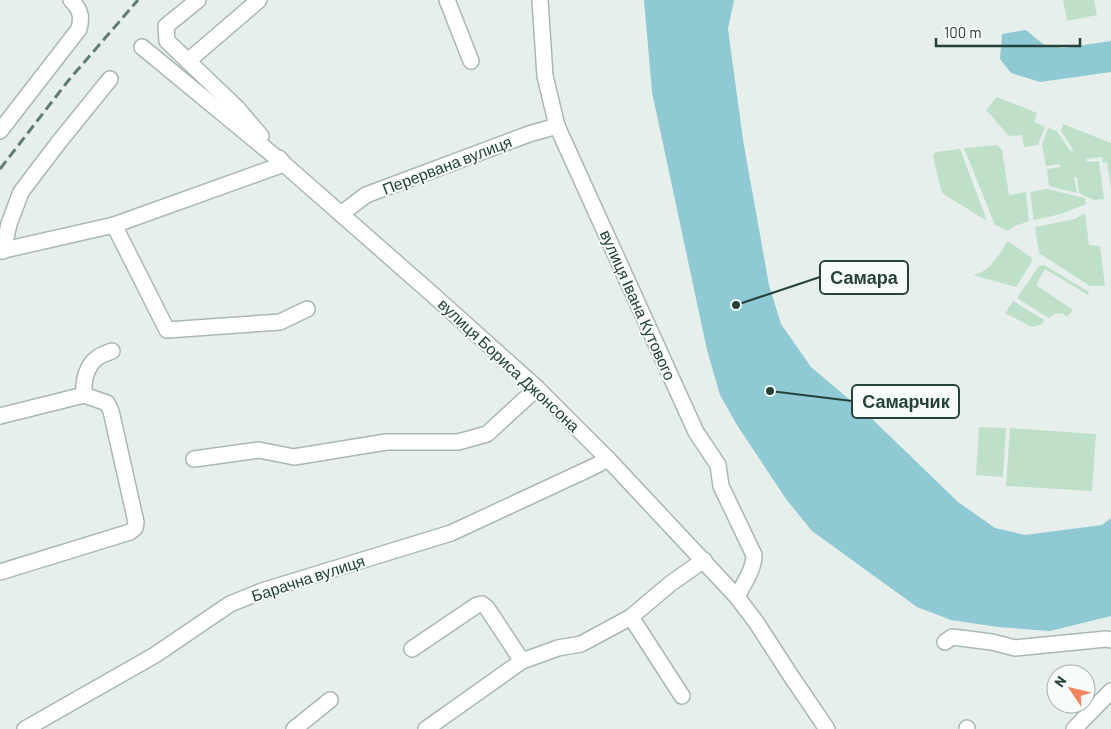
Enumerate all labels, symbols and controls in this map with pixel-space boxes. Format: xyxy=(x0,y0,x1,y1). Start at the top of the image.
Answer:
scale bar xyxy=(936,15,1080,47)
text: 100 m xyxy=(944,23,982,41)
street label: Перервана вулиця xyxy=(379,131,514,198)
street label: вулиця Івана Кутового xyxy=(597,227,680,383)
callout: Самара xyxy=(820,261,908,294)
text: Самара xyxy=(830,266,899,288)
street label: вулиця Бориса Джонсона xyxy=(435,294,584,435)
callout: Самарчик xyxy=(852,385,959,418)
text: Самарчик xyxy=(862,390,951,412)
street label: Барачна вулиця xyxy=(249,550,367,605)
north arrow xyxy=(1046,664,1096,714)
text: N xyxy=(1050,673,1070,690)

